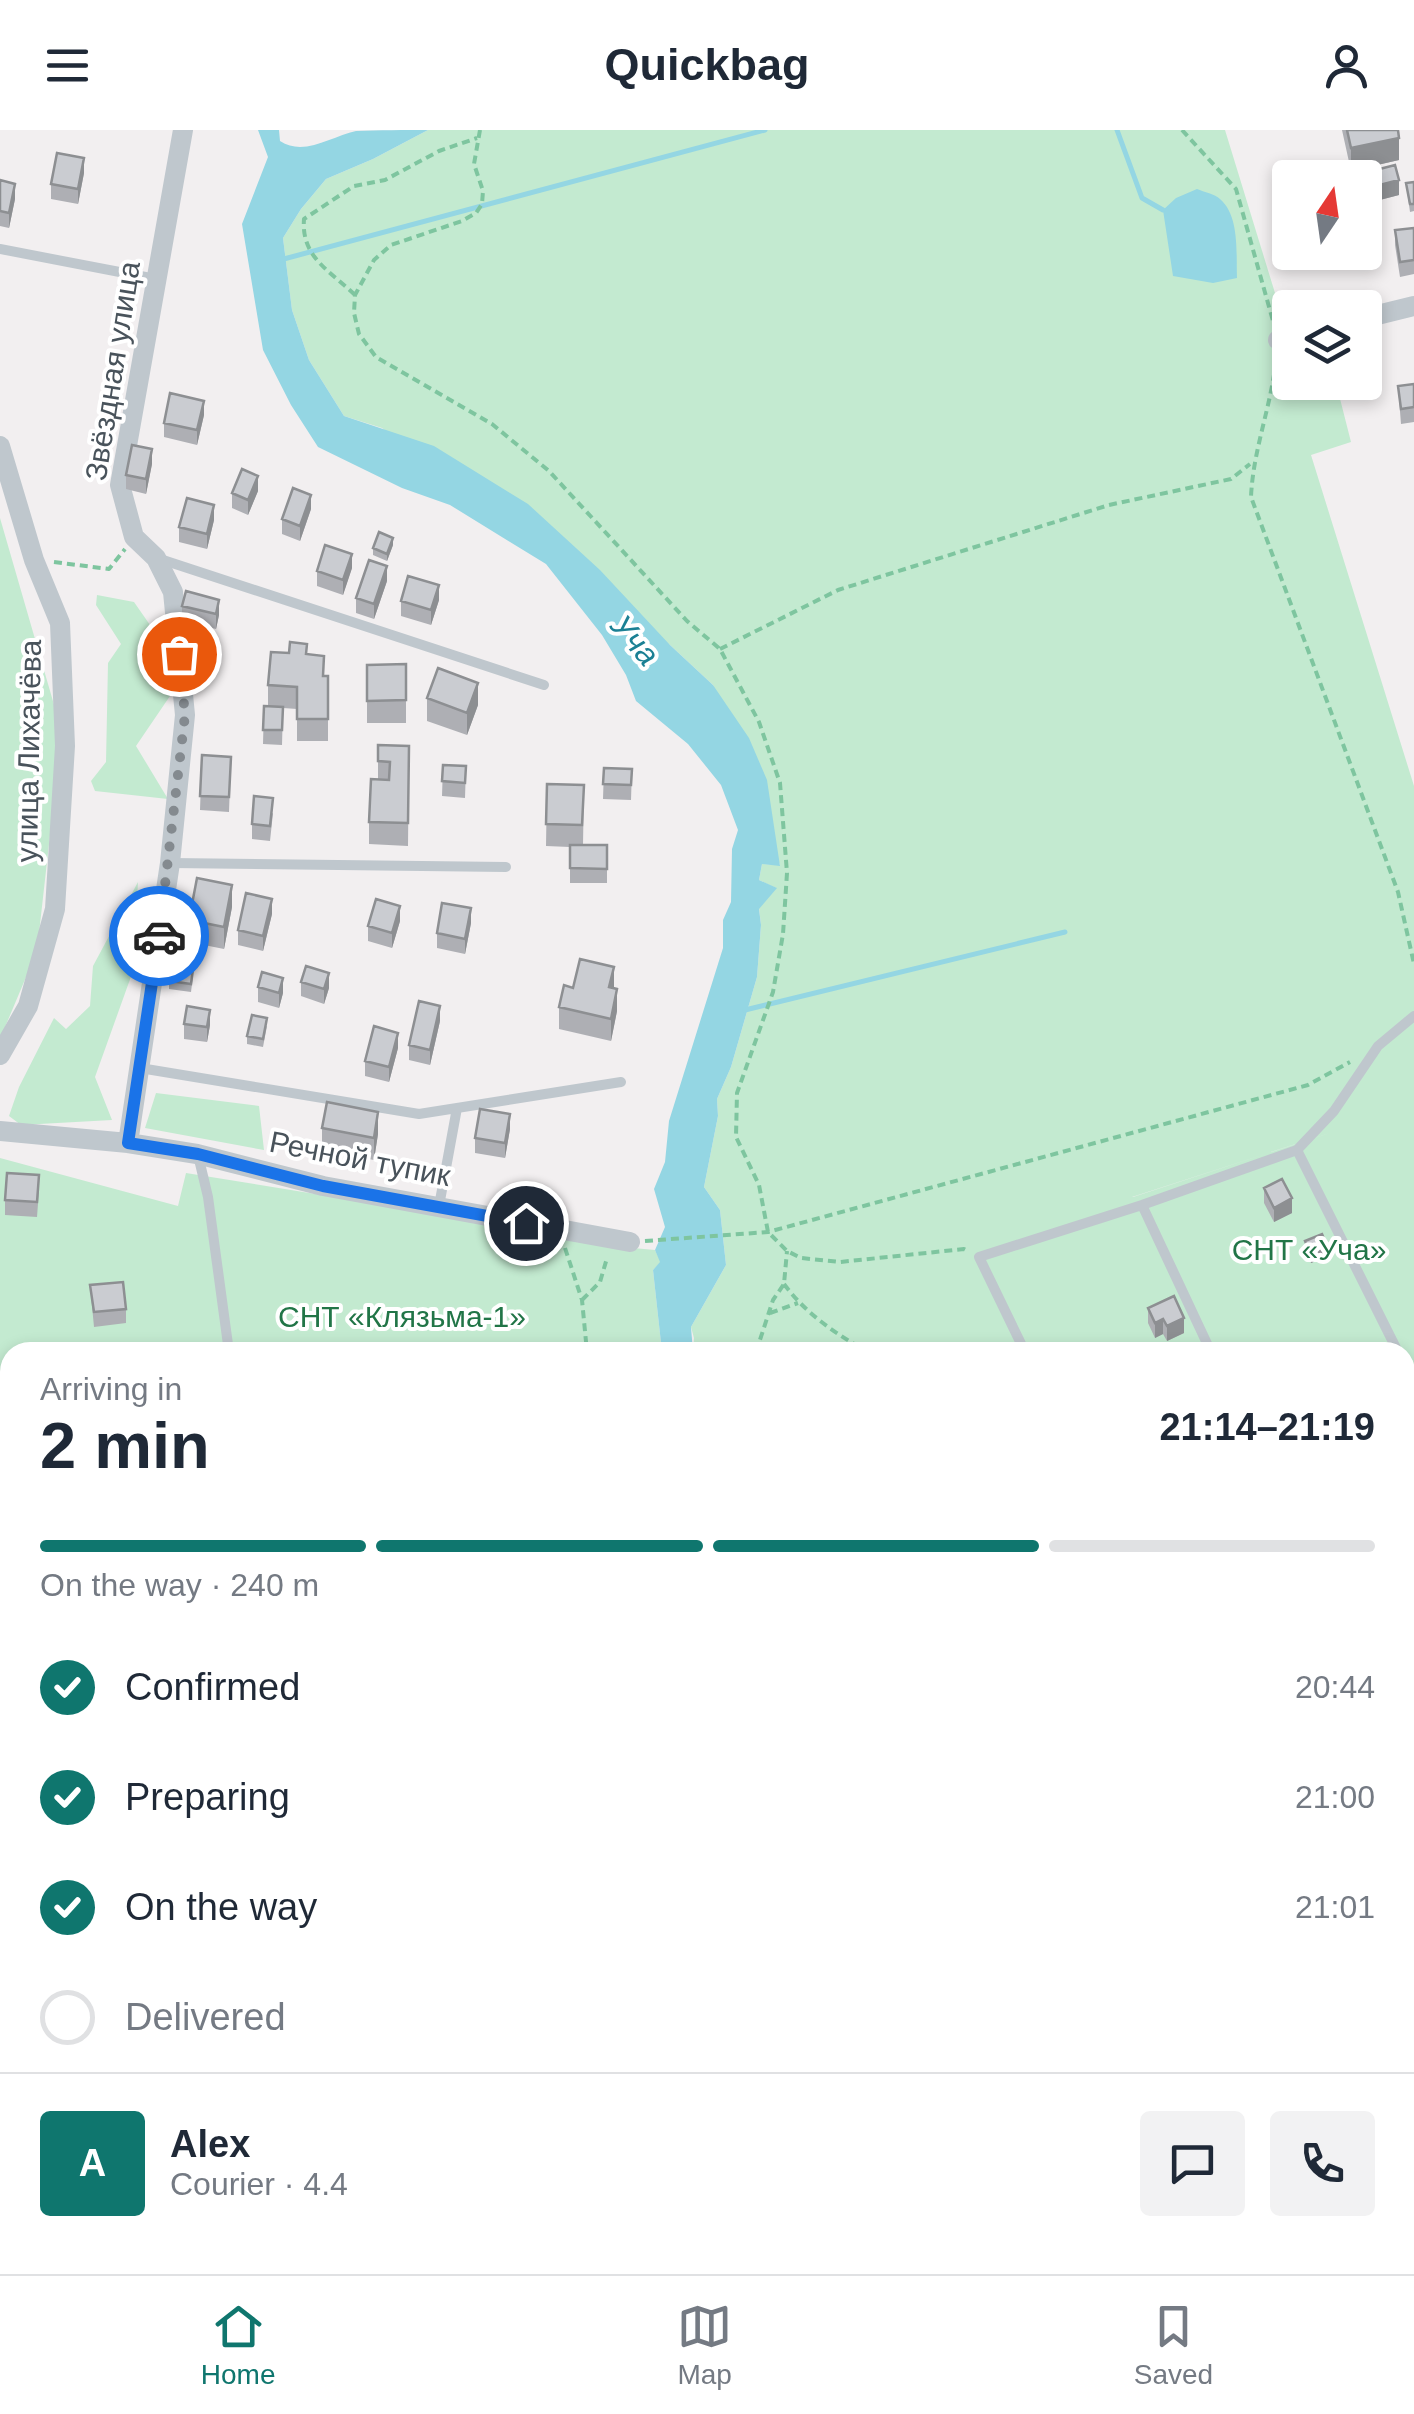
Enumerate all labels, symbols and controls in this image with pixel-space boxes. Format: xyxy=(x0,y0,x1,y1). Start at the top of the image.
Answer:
icon: menu xyxy=(40,38,95,93)
icon: person xyxy=(1319,38,1374,93)
text: Quickbag xyxy=(604,39,810,90)
north arrow xyxy=(1272,160,1382,270)
map controls xyxy=(1272,160,1382,400)
street label: Звёздная улица xyxy=(79,259,146,483)
button: layers xyxy=(1272,290,1382,400)
water label: Уча xyxy=(603,607,667,672)
pin xyxy=(137,612,222,697)
icon: bag xyxy=(152,627,207,682)
street label: улица Лихачёва xyxy=(10,639,47,863)
courier xyxy=(109,886,209,986)
icon: car xyxy=(132,909,187,964)
street label: Речной тупик xyxy=(267,1125,454,1192)
pin xyxy=(484,1181,569,1266)
icon: home xyxy=(499,1196,554,1251)
park label: СНТ «Уча» xyxy=(1232,1233,1386,1266)
park label: СНТ «Клязьма-1» xyxy=(278,1300,526,1333)
text: Arriving in xyxy=(40,1371,182,1407)
text: 21:14–21:19 xyxy=(1159,1406,1375,1448)
text: 2 min xyxy=(40,1409,210,1482)
text: On the way · 240 m xyxy=(40,1567,319,1603)
icon: check xyxy=(40,1660,95,1715)
text: Confirmed xyxy=(125,1666,300,1708)
text: 20:44 xyxy=(1295,1669,1375,1705)
icon: check xyxy=(40,1770,95,1825)
text: Preparing xyxy=(125,1776,290,1818)
text: 21:00 xyxy=(1295,1779,1375,1815)
icon: check xyxy=(40,1880,95,1935)
text: On the way xyxy=(125,1886,317,1928)
text: 21:01 xyxy=(1295,1889,1375,1925)
text: Delivered xyxy=(125,1996,286,2038)
button: chat xyxy=(1140,2111,1245,2216)
button: phone xyxy=(1270,2111,1375,2216)
text: Alex xyxy=(170,2123,250,2165)
text: A xyxy=(79,2142,106,2184)
text: Courier · 4.4 xyxy=(170,2166,348,2202)
tab: Home xyxy=(201,2299,276,2391)
tab: Map xyxy=(677,2299,732,2391)
tab: Saved xyxy=(1134,2299,1213,2391)

